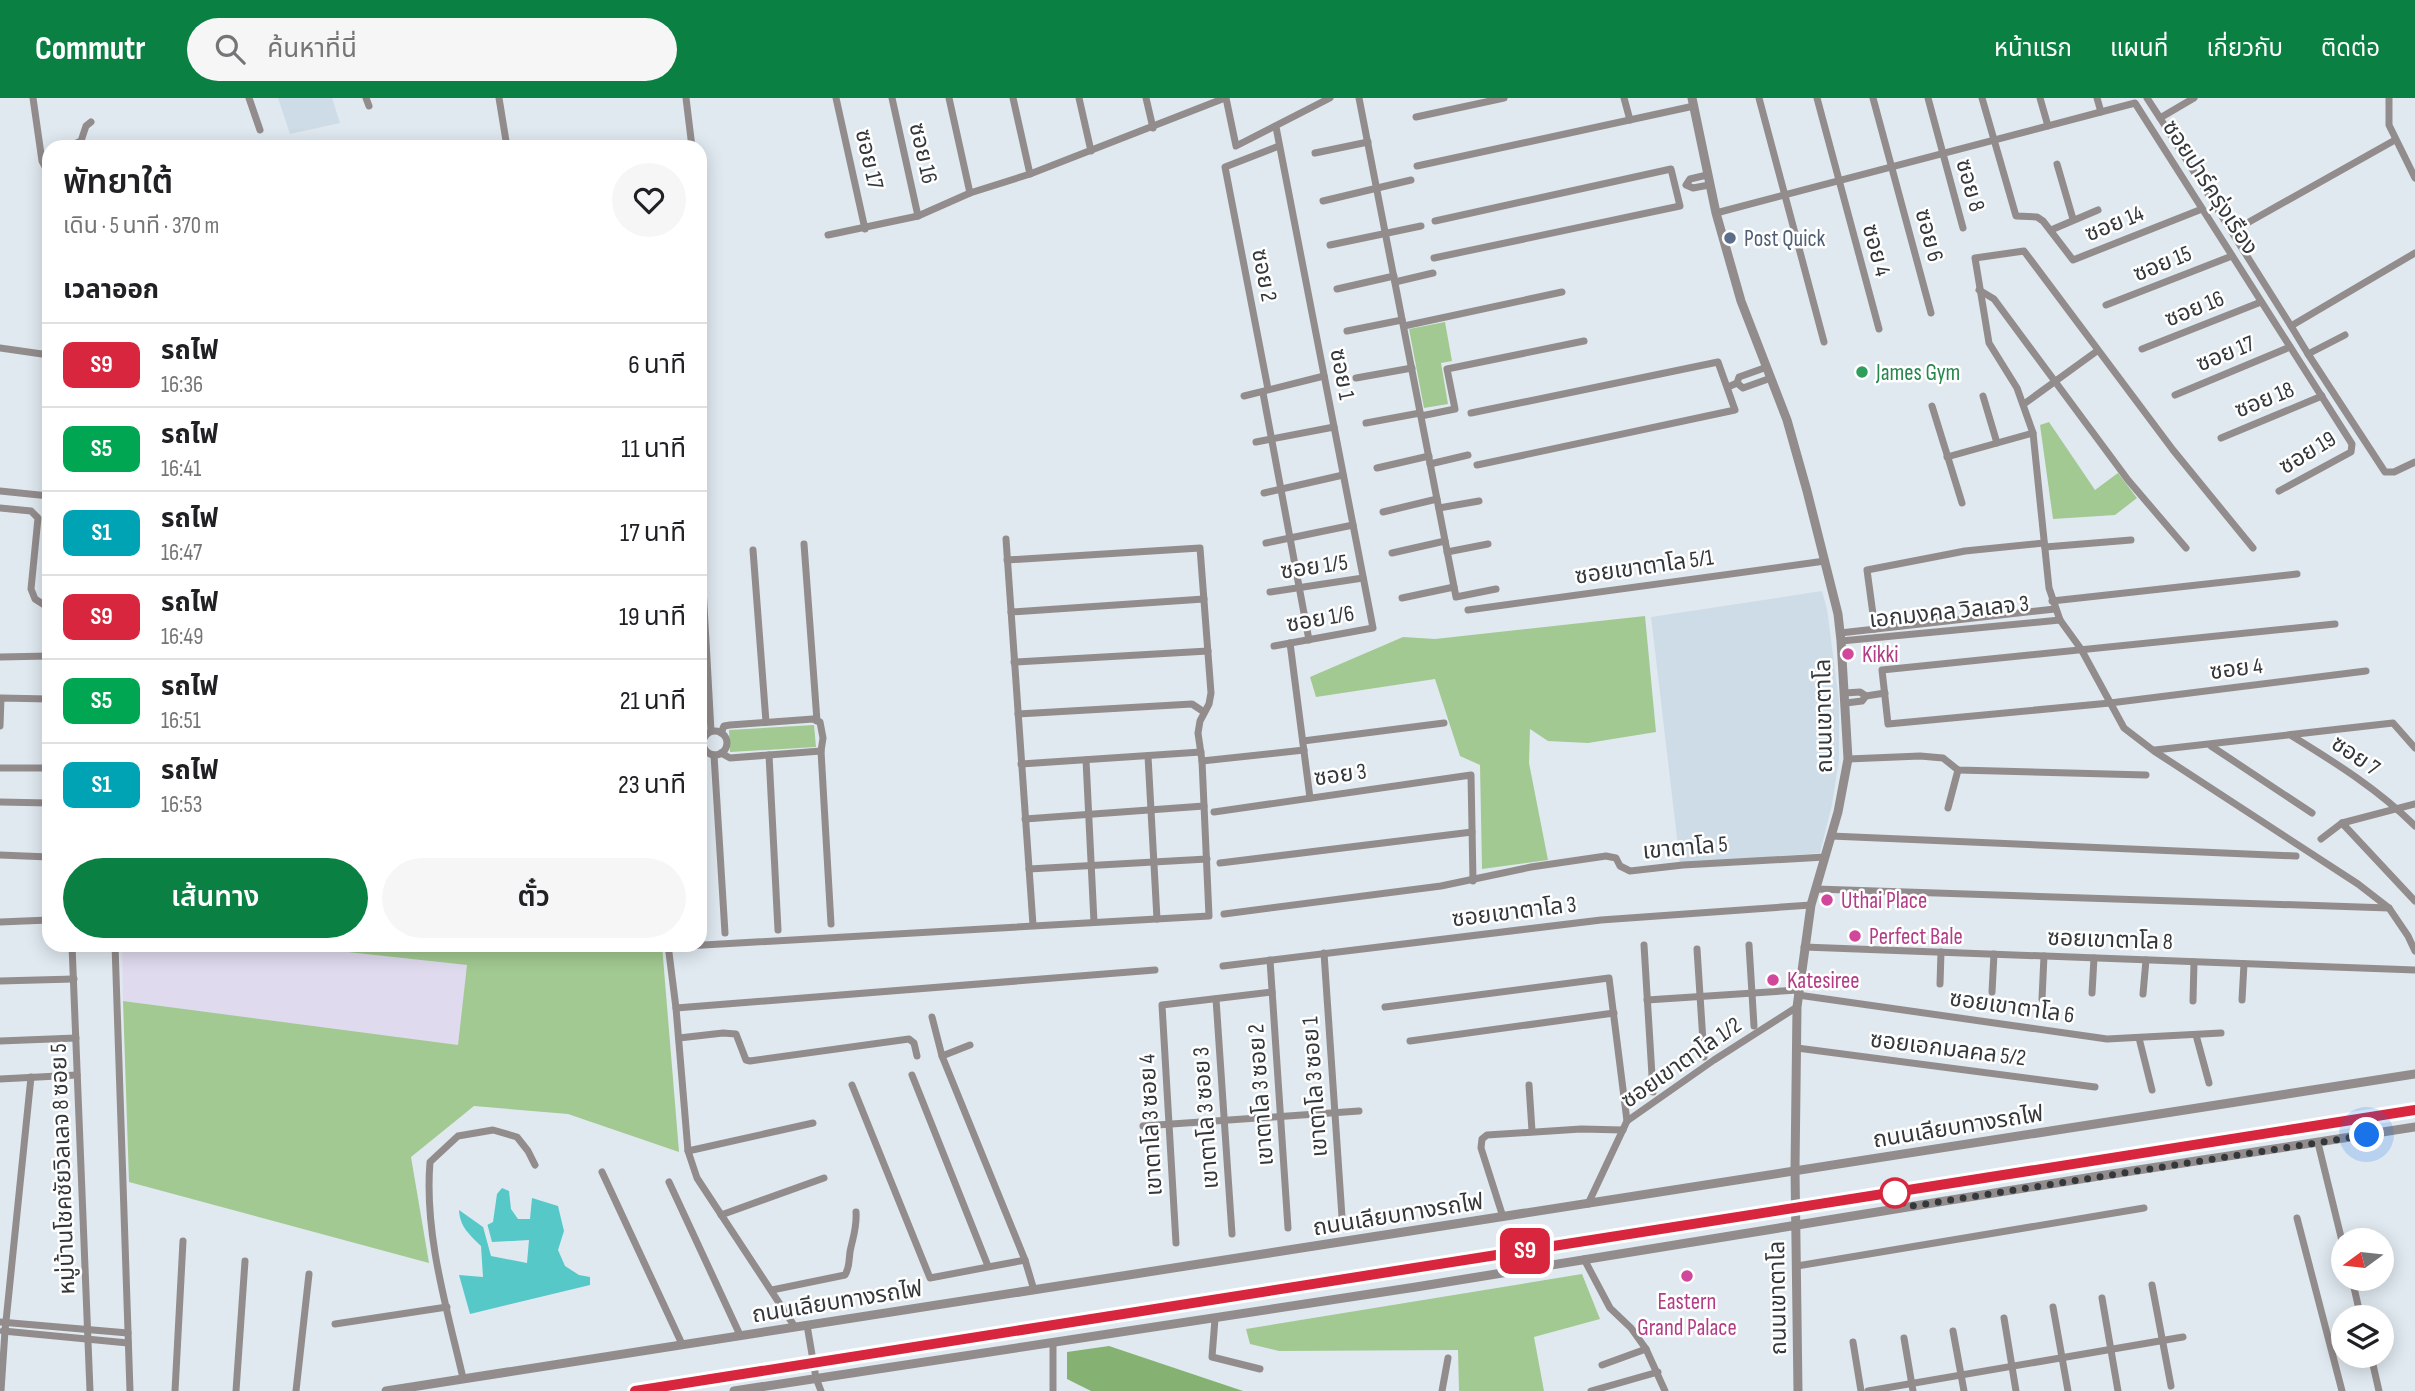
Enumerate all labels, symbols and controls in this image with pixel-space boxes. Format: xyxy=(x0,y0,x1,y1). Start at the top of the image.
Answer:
search box xyxy=(187,18,677,81)
text: Commutr xyxy=(35,29,145,69)
icon: search xyxy=(211,30,249,68)
text: ค้นหาที่นี่ xyxy=(267,34,357,65)
text: หน้าแรก xyxy=(1994,34,2072,63)
text: แผนที่ xyxy=(2110,34,2168,63)
text: เกี่ยวกับ xyxy=(2206,34,2283,63)
text: ติดต่อ xyxy=(2321,34,2380,63)
street label: ซอยปาร์ครุ่งเรือง xyxy=(2156,115,2264,260)
street label: ซอย 16 xyxy=(902,120,944,186)
street label: ซอย 17 xyxy=(849,127,889,192)
street label: ซอย 8 xyxy=(1949,156,1991,215)
text: พัทยาใต้ xyxy=(63,163,173,203)
button: heart xyxy=(612,163,686,237)
street label: ซอย 14 xyxy=(2081,199,2148,248)
street label: ซอย 6 xyxy=(1909,206,1949,265)
text: เดิน · 5 นาที · 370 m xyxy=(63,212,219,240)
street label: ซอย 4 xyxy=(1856,221,1897,280)
place label: Post Quick xyxy=(1744,225,1826,253)
marker: Post Quick xyxy=(1722,230,1738,246)
street label: ซอย 15 xyxy=(2129,240,2196,288)
street label: ซอย 2 xyxy=(1245,247,1283,304)
text: เวลาออก xyxy=(63,275,159,306)
street label: ซอย 16 xyxy=(2161,284,2228,333)
street label: ซอย 17 xyxy=(2192,330,2259,378)
text: รถไฟ xyxy=(161,336,218,367)
street label: ซอย 1 xyxy=(1323,346,1361,402)
text: S9 xyxy=(90,350,113,379)
text: 6 นาที xyxy=(628,350,686,381)
place label: James Gym xyxy=(1875,359,1960,387)
marker: James Gym xyxy=(1854,364,1870,380)
text: 16:36 xyxy=(161,371,203,399)
street label: ซอย 18 xyxy=(2231,375,2298,424)
text: รถไฟ xyxy=(161,420,218,451)
street label: ซอย 19 xyxy=(2274,425,2341,481)
text: S5 xyxy=(91,434,112,463)
text: 11 นาที xyxy=(621,434,686,465)
text: 16:41 xyxy=(161,455,201,483)
text: รถไฟ xyxy=(161,504,218,535)
text: S1 xyxy=(91,518,112,547)
text: 17 นาที xyxy=(620,518,686,549)
text: 16:47 xyxy=(161,539,202,567)
street label: ซอยเขาตาโล 5/1 xyxy=(1573,543,1715,591)
street label: ซอย 1/5 xyxy=(1279,548,1350,586)
text: รถไฟ xyxy=(161,588,218,619)
street label: เอกมงคล วิลเลจ 3 xyxy=(1868,590,2030,634)
street label: ซอย 1/6 xyxy=(1284,599,1356,639)
text: S9 xyxy=(90,602,113,631)
text: 19 นาที xyxy=(619,602,686,633)
text: 16:49 xyxy=(161,623,203,651)
place label: Kikki xyxy=(1862,641,1899,669)
marker: Kikki xyxy=(1840,646,1856,662)
street label: ซอย 4 xyxy=(2208,652,2264,686)
street label: ถนนเขาตาโล xyxy=(1809,659,1839,773)
text: รถไฟ xyxy=(161,672,218,703)
text: S5 xyxy=(91,686,112,715)
text: 21 นาที xyxy=(620,686,686,717)
text: 16:51 xyxy=(161,707,201,735)
street label: ซอย 7 xyxy=(2326,730,2385,782)
text: รถไฟ xyxy=(161,756,218,787)
street label: ซอย 3 xyxy=(1312,757,1368,793)
text: S1 xyxy=(91,770,112,799)
text: 23 นาที xyxy=(618,770,686,801)
text: 16:53 xyxy=(161,791,202,819)
street label: เขาตาโล 5 xyxy=(1641,830,1729,866)
button: เส้นทาง xyxy=(63,858,368,938)
button: ตั๋ว xyxy=(382,858,686,938)
place label: Uthai Place xyxy=(1841,887,1927,915)
street label: ซอยเขาตาโล 3 xyxy=(1450,890,1578,934)
marker: Uthai Place xyxy=(1819,892,1835,908)
place label: Perfect Bale xyxy=(1869,923,1963,951)
street label: ซอยเขาตาโล 8 xyxy=(2047,924,2173,956)
marker: Perfect Bale xyxy=(1847,928,1863,944)
place label: Katesiree xyxy=(1787,967,1859,995)
marker: Katesiree xyxy=(1765,972,1781,988)
street label: ซอยเขาตาโล 6 xyxy=(1948,984,2076,1030)
street label: ซอยเขาตาโล 1/2 xyxy=(1616,1011,1747,1115)
street label: เขาตาโล 3 ซอย 1 xyxy=(1296,1016,1334,1158)
street label: เขาตาโล 3 ซอย 2 xyxy=(1242,1023,1280,1167)
street label: ซอยเอกมลคล 5/2 xyxy=(1868,1026,2027,1072)
street label: หมู่บ้านโชคชัยวิลเลจ 8 ซอย 5 xyxy=(45,1043,81,1295)
street label: เขาตาโล 3 ซอย 3 xyxy=(1187,1046,1225,1190)
street label: เขาตาโล 3 ซอย 4 xyxy=(1133,1053,1169,1197)
street label: ถนนเลียบทางรถไฟ xyxy=(1871,1100,2046,1154)
your location xyxy=(2349,1117,2384,1152)
unlabelled marker xyxy=(1880,1178,1910,1208)
street label: ถนนเลียบทางรถไฟ xyxy=(1311,1188,1486,1242)
line badge: S9 xyxy=(1494,1228,1556,1274)
north arrow xyxy=(2331,1228,2394,1292)
map controls xyxy=(2331,1228,2394,1368)
text: S9 xyxy=(1514,1236,1536,1265)
street label: ถนนเขาตาโล xyxy=(1763,1241,1793,1355)
marker: Eastern Grand Palace xyxy=(1679,1268,1695,1284)
street label: ถนนเลียบทางรถไฟ xyxy=(750,1275,925,1329)
place label: Eastern Grand Palace xyxy=(1637,1288,1737,1342)
button: layers xyxy=(2331,1305,2394,1368)

